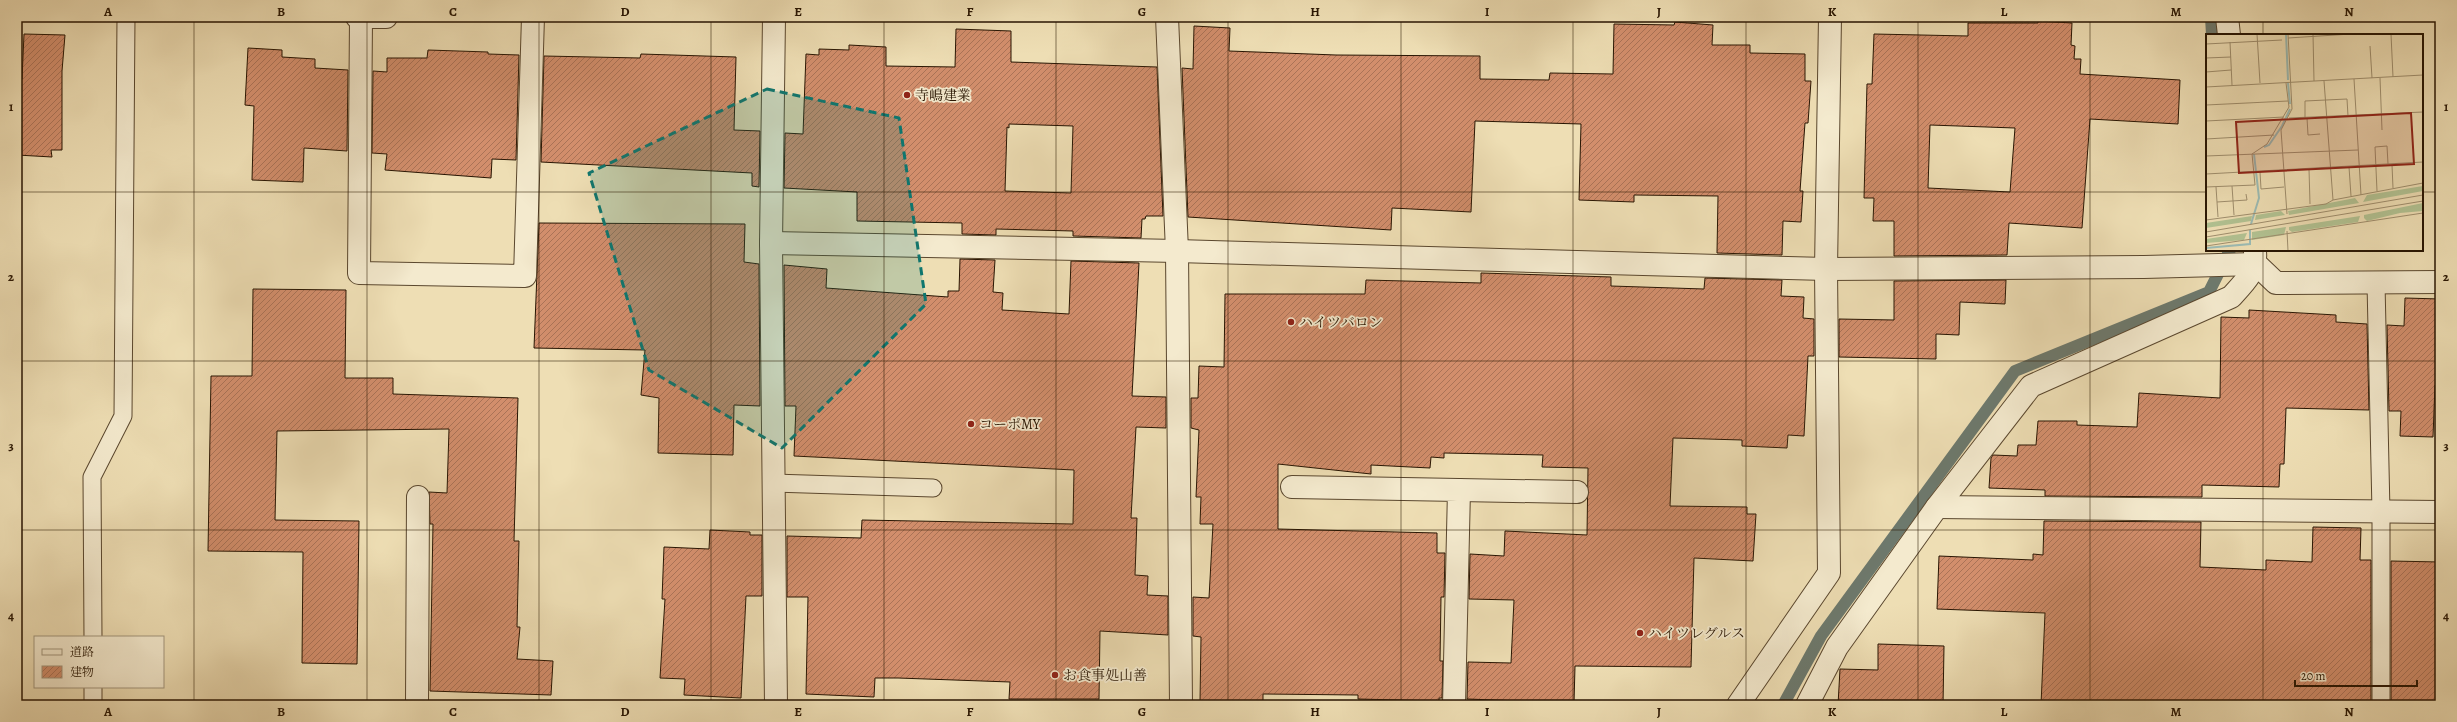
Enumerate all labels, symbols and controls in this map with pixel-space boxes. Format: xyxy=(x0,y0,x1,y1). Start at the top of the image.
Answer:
text: A xyxy=(103,3,113,20)
text: B xyxy=(277,3,285,20)
text: C xyxy=(449,3,457,20)
text: D xyxy=(620,3,630,20)
text: E xyxy=(794,3,802,20)
text: F xyxy=(967,3,974,20)
text: G xyxy=(1138,3,1146,20)
text: H xyxy=(1310,3,1320,20)
text: I xyxy=(1485,3,1490,20)
text: J xyxy=(1657,3,1661,20)
text: K xyxy=(1828,3,1837,20)
text: L xyxy=(2001,3,2008,20)
text: M xyxy=(2171,3,2182,20)
text: N xyxy=(2344,3,2354,20)
inset map xyxy=(2206,34,2423,251)
place label: 寺嶋建業 xyxy=(915,86,971,105)
marker: 寺嶋建業 xyxy=(902,90,912,100)
text: 1 xyxy=(9,98,14,115)
text: 1 xyxy=(2444,98,2449,115)
text: 2 xyxy=(8,268,15,285)
text: 2 xyxy=(2443,268,2450,285)
place label: ハイツバロン xyxy=(1299,313,1383,332)
marker: ハイツバロン xyxy=(1286,317,1296,327)
place label: コーポMY xyxy=(979,415,1041,434)
marker: コーポMY xyxy=(966,419,976,429)
text: 3 xyxy=(8,437,14,454)
text: 3 xyxy=(2443,437,2449,454)
text: 4 xyxy=(8,607,14,624)
text: 4 xyxy=(2443,607,2449,624)
place label: ハイツレグルス xyxy=(1648,624,1745,643)
marker: ハイツレグルス xyxy=(1635,628,1645,638)
legend xyxy=(34,636,164,688)
text: 道路 xyxy=(70,644,94,660)
scale bar xyxy=(2295,662,2417,688)
text: 建物 xyxy=(70,664,94,680)
place label: お食事処山善 xyxy=(1063,666,1147,685)
text: 20 m xyxy=(2301,668,2325,684)
marker: お食事処山善 xyxy=(1050,670,1060,680)
text: A xyxy=(103,703,113,720)
text: B xyxy=(277,703,285,720)
text: C xyxy=(449,703,457,720)
text: D xyxy=(620,703,630,720)
text: E xyxy=(794,703,802,720)
text: F xyxy=(967,703,974,720)
text: G xyxy=(1138,703,1146,720)
text: H xyxy=(1310,703,1320,720)
text: I xyxy=(1485,703,1490,720)
text: J xyxy=(1657,703,1661,720)
text: K xyxy=(1828,703,1837,720)
text: L xyxy=(2001,703,2008,720)
text: M xyxy=(2171,703,2182,720)
text: N xyxy=(2344,703,2354,720)

